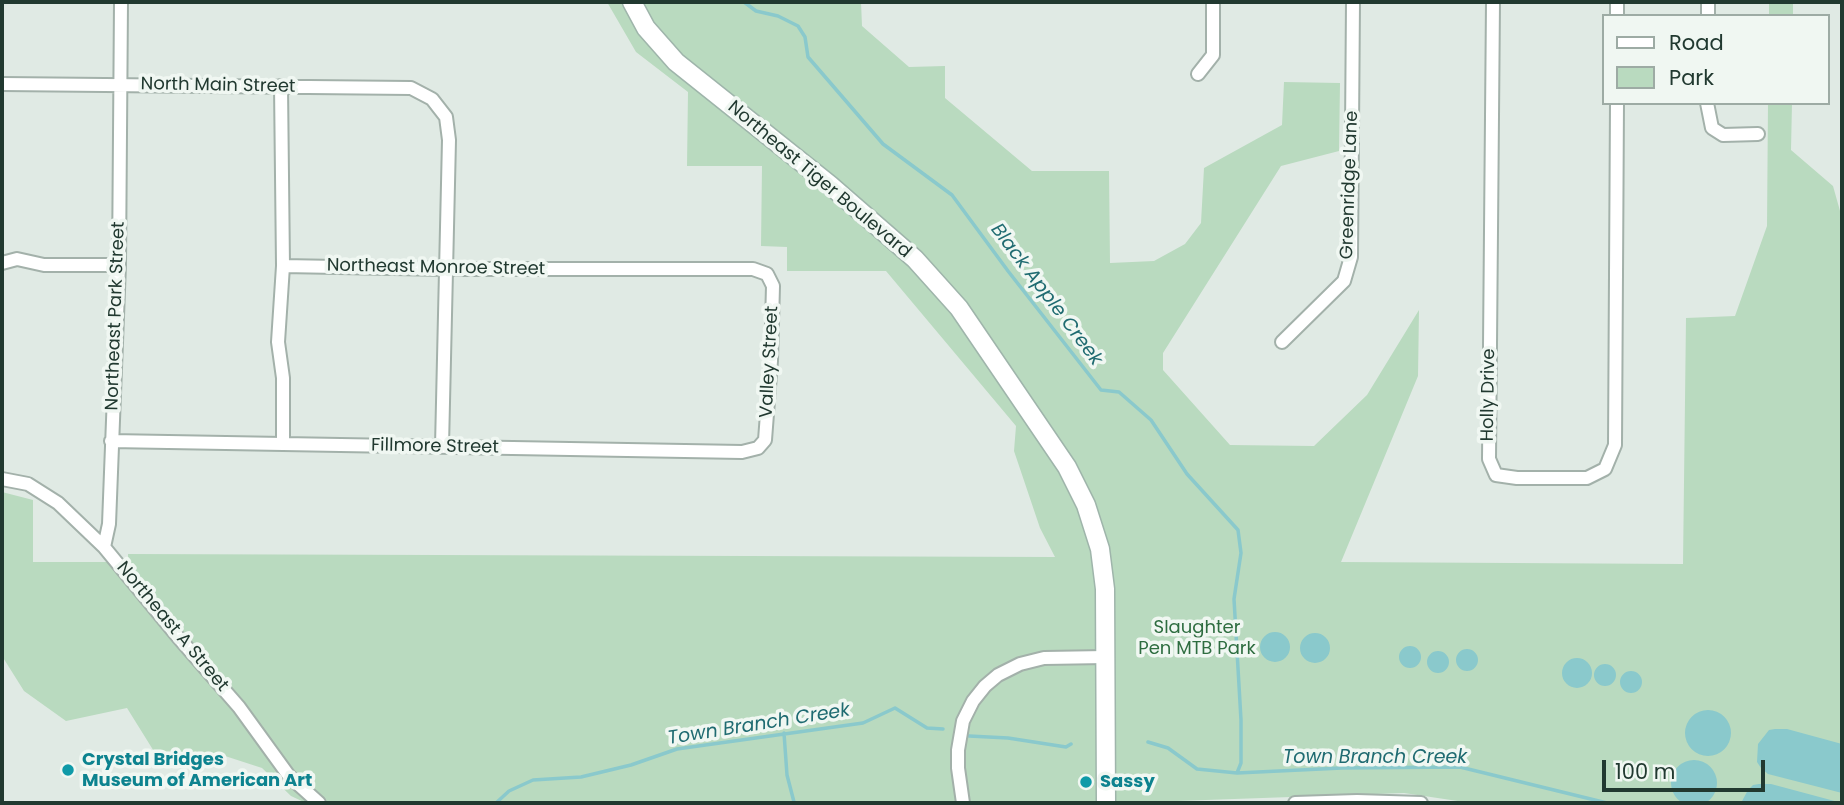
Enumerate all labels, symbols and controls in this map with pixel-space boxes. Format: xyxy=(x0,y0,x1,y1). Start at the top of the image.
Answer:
legend xyxy=(1602,14,1830,105)
text: Road xyxy=(1669,28,1724,57)
text: Park xyxy=(1669,63,1714,92)
street label: North Main Street xyxy=(140,74,296,98)
street label: Northeast Tiger Boulevard xyxy=(723,97,915,263)
street label: Greenridge Lane xyxy=(1337,110,1363,260)
water label: Black Apple Creek xyxy=(985,220,1107,370)
street label: Northeast Park Street xyxy=(102,221,130,411)
street label: Northeast Monroe Street xyxy=(327,255,545,281)
street label: Valley Street xyxy=(756,306,784,418)
street label: Holly Drive xyxy=(1477,348,1501,442)
street label: Fillmore Street xyxy=(371,435,499,459)
street label: Northeast A Street xyxy=(111,558,233,696)
park label: Slaughter Pen MTB Park xyxy=(1138,617,1256,660)
water label: Town Branch Creek xyxy=(666,699,852,751)
scale bar xyxy=(1606,746,1769,790)
water label: Town Branch Creek xyxy=(1283,747,1467,769)
place label: Crystal Bridges Museum of American Art xyxy=(82,749,312,792)
text: 100 m xyxy=(1615,757,1675,786)
marker: Crystal Bridges Museum of American Art xyxy=(60,762,76,778)
place label: Sassy xyxy=(1100,771,1155,793)
marker: Sassy xyxy=(1078,774,1094,790)

